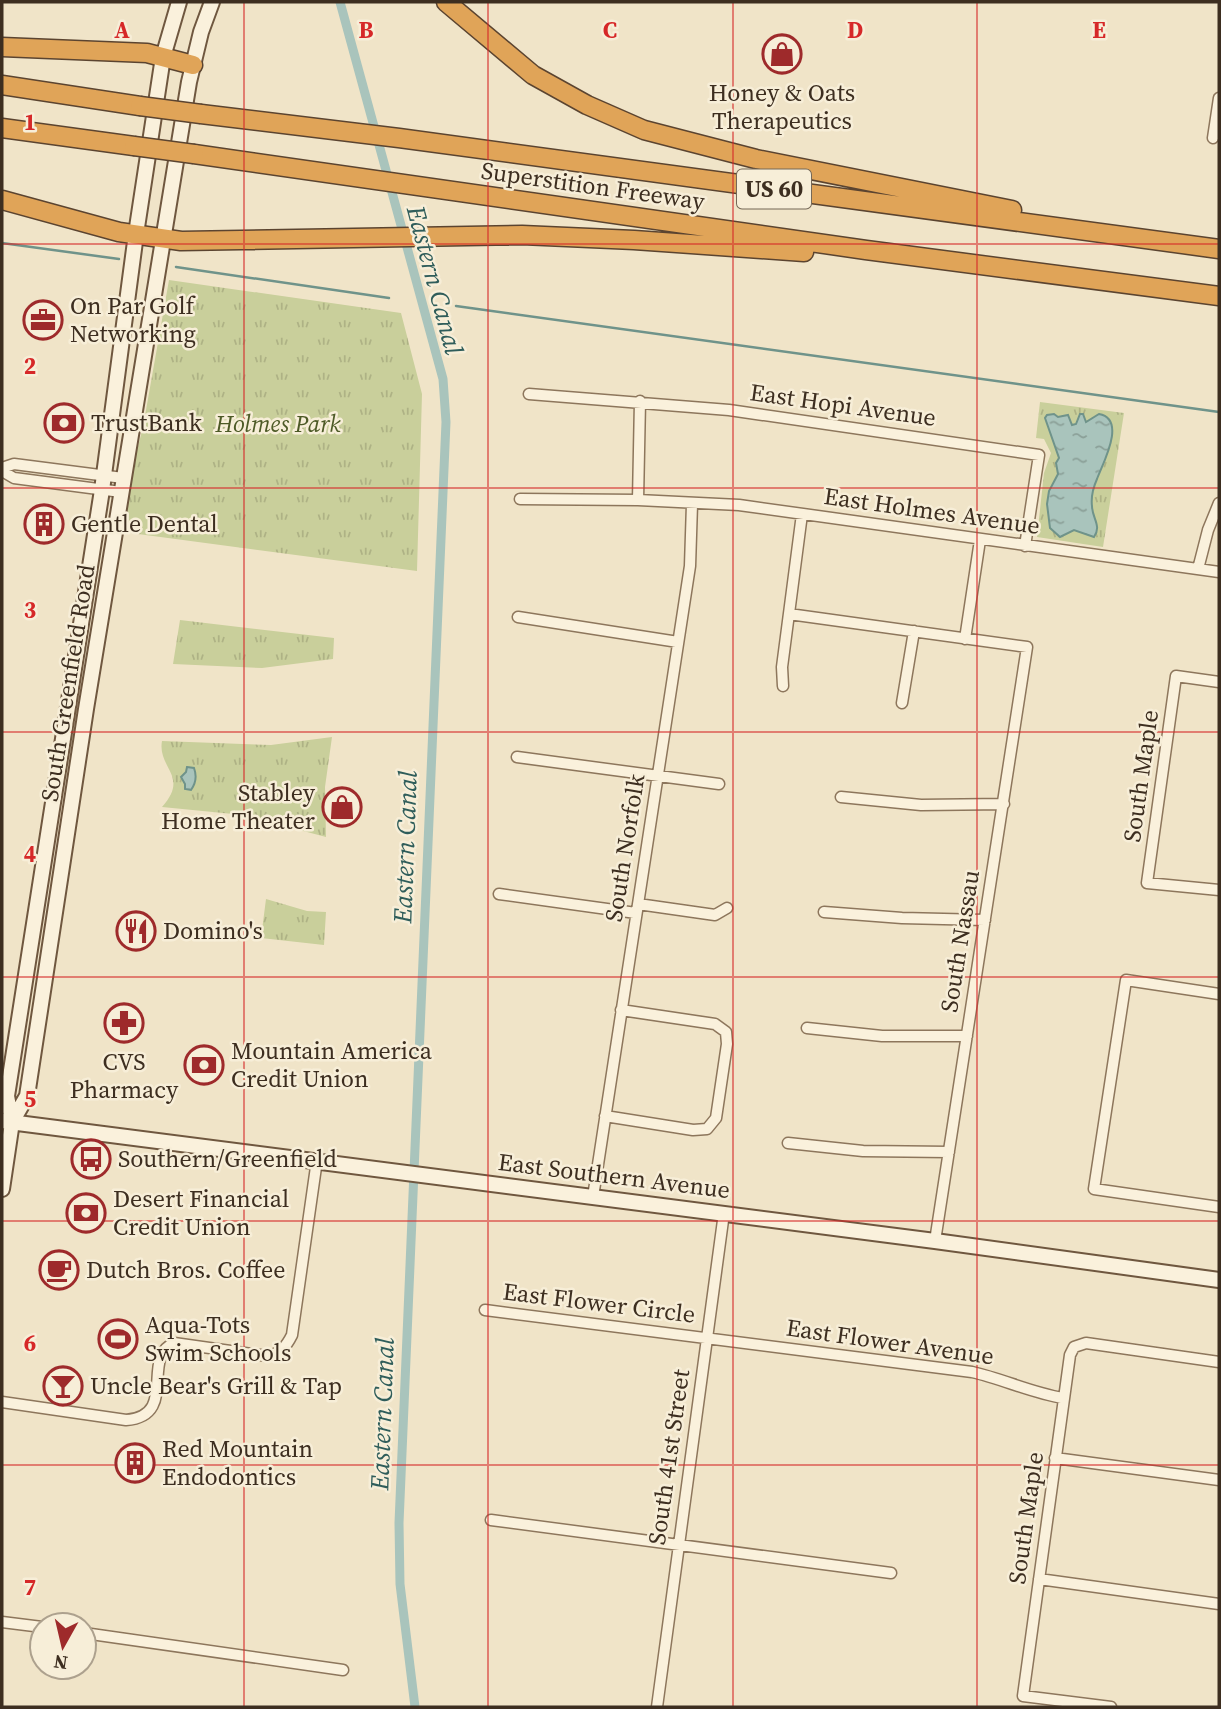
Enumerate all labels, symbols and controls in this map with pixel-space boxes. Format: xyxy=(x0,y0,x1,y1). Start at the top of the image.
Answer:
text: A xyxy=(114,14,130,46)
text: B xyxy=(359,14,374,46)
text: C xyxy=(603,14,617,46)
text: D xyxy=(847,14,863,46)
text: E xyxy=(1092,14,1106,46)
shop icon: Honey & Oats Therapeutics xyxy=(761,33,803,75)
place label: Honey & Oats Therapeutics xyxy=(709,76,855,137)
text: 1 xyxy=(24,106,36,138)
street label: Superstition Freeway xyxy=(479,153,708,218)
road number: US 60 xyxy=(737,170,811,208)
water label: Eastern Canal xyxy=(398,201,472,359)
place label: On Par Golf Networking xyxy=(70,289,197,350)
office icon: On Par Golf Networking xyxy=(22,299,64,341)
text: 2 xyxy=(24,350,36,382)
street label: East Hopi Avenue xyxy=(748,375,938,434)
bank icon: TrustBank xyxy=(43,402,85,444)
place label: TrustBank xyxy=(91,406,203,439)
park label: Holmes Park xyxy=(214,407,341,440)
street label: East Holmes Avenue xyxy=(822,479,1042,542)
building icon: Gentle Dental xyxy=(23,503,65,545)
place label: Gentle Dental xyxy=(71,507,218,540)
street label: South Greenfield Road xyxy=(32,562,103,804)
text: 3 xyxy=(24,594,36,626)
street label: South Maple xyxy=(1115,708,1166,844)
water label: Eastern Canal xyxy=(384,769,426,925)
street label: South Norfolk xyxy=(597,771,653,924)
place label: Stabley Home Theater xyxy=(161,776,316,837)
shop icon: Stabley Home Theater xyxy=(321,786,363,828)
text: 4 xyxy=(24,838,36,870)
street label: South Nassau xyxy=(932,867,987,1014)
restaurant icon: Domino's xyxy=(115,910,157,952)
place label: Domino's xyxy=(163,914,263,947)
pharmacy icon: CVS Pharmacy xyxy=(103,1002,145,1044)
place label: Mountain America Credit Union xyxy=(231,1034,433,1095)
bank icon: Mountain America Credit Union xyxy=(183,1044,225,1086)
place label: CVS Pharmacy xyxy=(70,1045,179,1106)
text: 5 xyxy=(24,1083,36,1115)
bus stop icon: Southern/Greenfield xyxy=(70,1138,112,1180)
place label: Southern/Greenfield xyxy=(118,1142,337,1175)
street label: East Southern Avenue xyxy=(496,1145,732,1206)
place label: Desert Financial Credit Union xyxy=(113,1182,289,1243)
bank icon: Desert Financial Credit Union xyxy=(65,1192,107,1234)
cafe icon: Dutch Bros. Coffee xyxy=(38,1249,80,1291)
place label: Dutch Bros. Coffee xyxy=(86,1253,285,1286)
street label: East Flower Circle xyxy=(501,1274,697,1331)
place label: Aqua-Tots Swim Schools xyxy=(145,1308,291,1369)
street label: East Flower Avenue xyxy=(784,1311,996,1372)
sports icon: Aqua-Tots Swim Schools xyxy=(97,1318,139,1360)
text: 6 xyxy=(24,1327,36,1359)
water label: Eastern Canal xyxy=(361,1336,403,1492)
bar icon: Uncle Bear's Grill & Tap xyxy=(42,1365,84,1407)
street label: South 41st Street xyxy=(640,1367,697,1547)
place label: Uncle Bear's Grill & Tap xyxy=(90,1369,342,1402)
place label: Red Mountain Endodontics xyxy=(162,1432,313,1493)
building icon: Red Mountain Endodontics xyxy=(114,1442,156,1484)
street label: South Maple xyxy=(1000,1450,1051,1586)
text: 7 xyxy=(24,1571,36,1603)
north arrow xyxy=(28,1611,98,1681)
text: N xyxy=(52,1649,69,1677)

